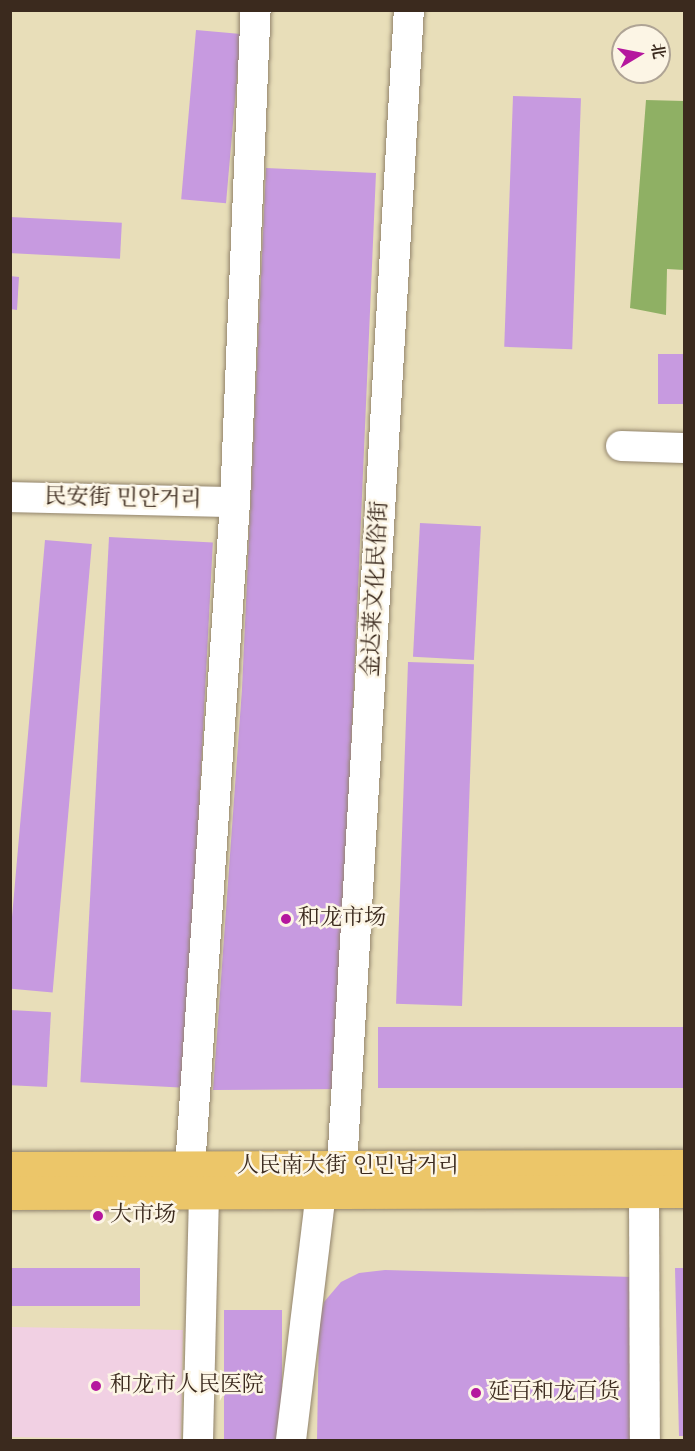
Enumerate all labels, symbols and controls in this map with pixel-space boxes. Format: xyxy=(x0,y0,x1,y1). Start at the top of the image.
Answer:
north arrow xyxy=(611,24,671,84)
text: 北 xyxy=(647,42,666,60)
street label: 民安街 민안거리 xyxy=(44,484,202,514)
street label: 金达莱文化民俗街 xyxy=(358,500,394,678)
place label: 和龙市场 xyxy=(298,906,386,932)
marker: 和龙市场 xyxy=(279,912,293,926)
street label: 人民南大街 인민남거리 xyxy=(237,1154,459,1180)
place label: 大市场 xyxy=(110,1203,176,1229)
marker: 大市场 xyxy=(91,1209,105,1223)
place label: 和龙市人民医院 xyxy=(110,1373,264,1399)
marker: 和龙市人民医院 xyxy=(87,1377,105,1395)
place label: 延百和龙百货 xyxy=(488,1380,620,1406)
marker: 延百和龙百货 xyxy=(469,1386,483,1400)

